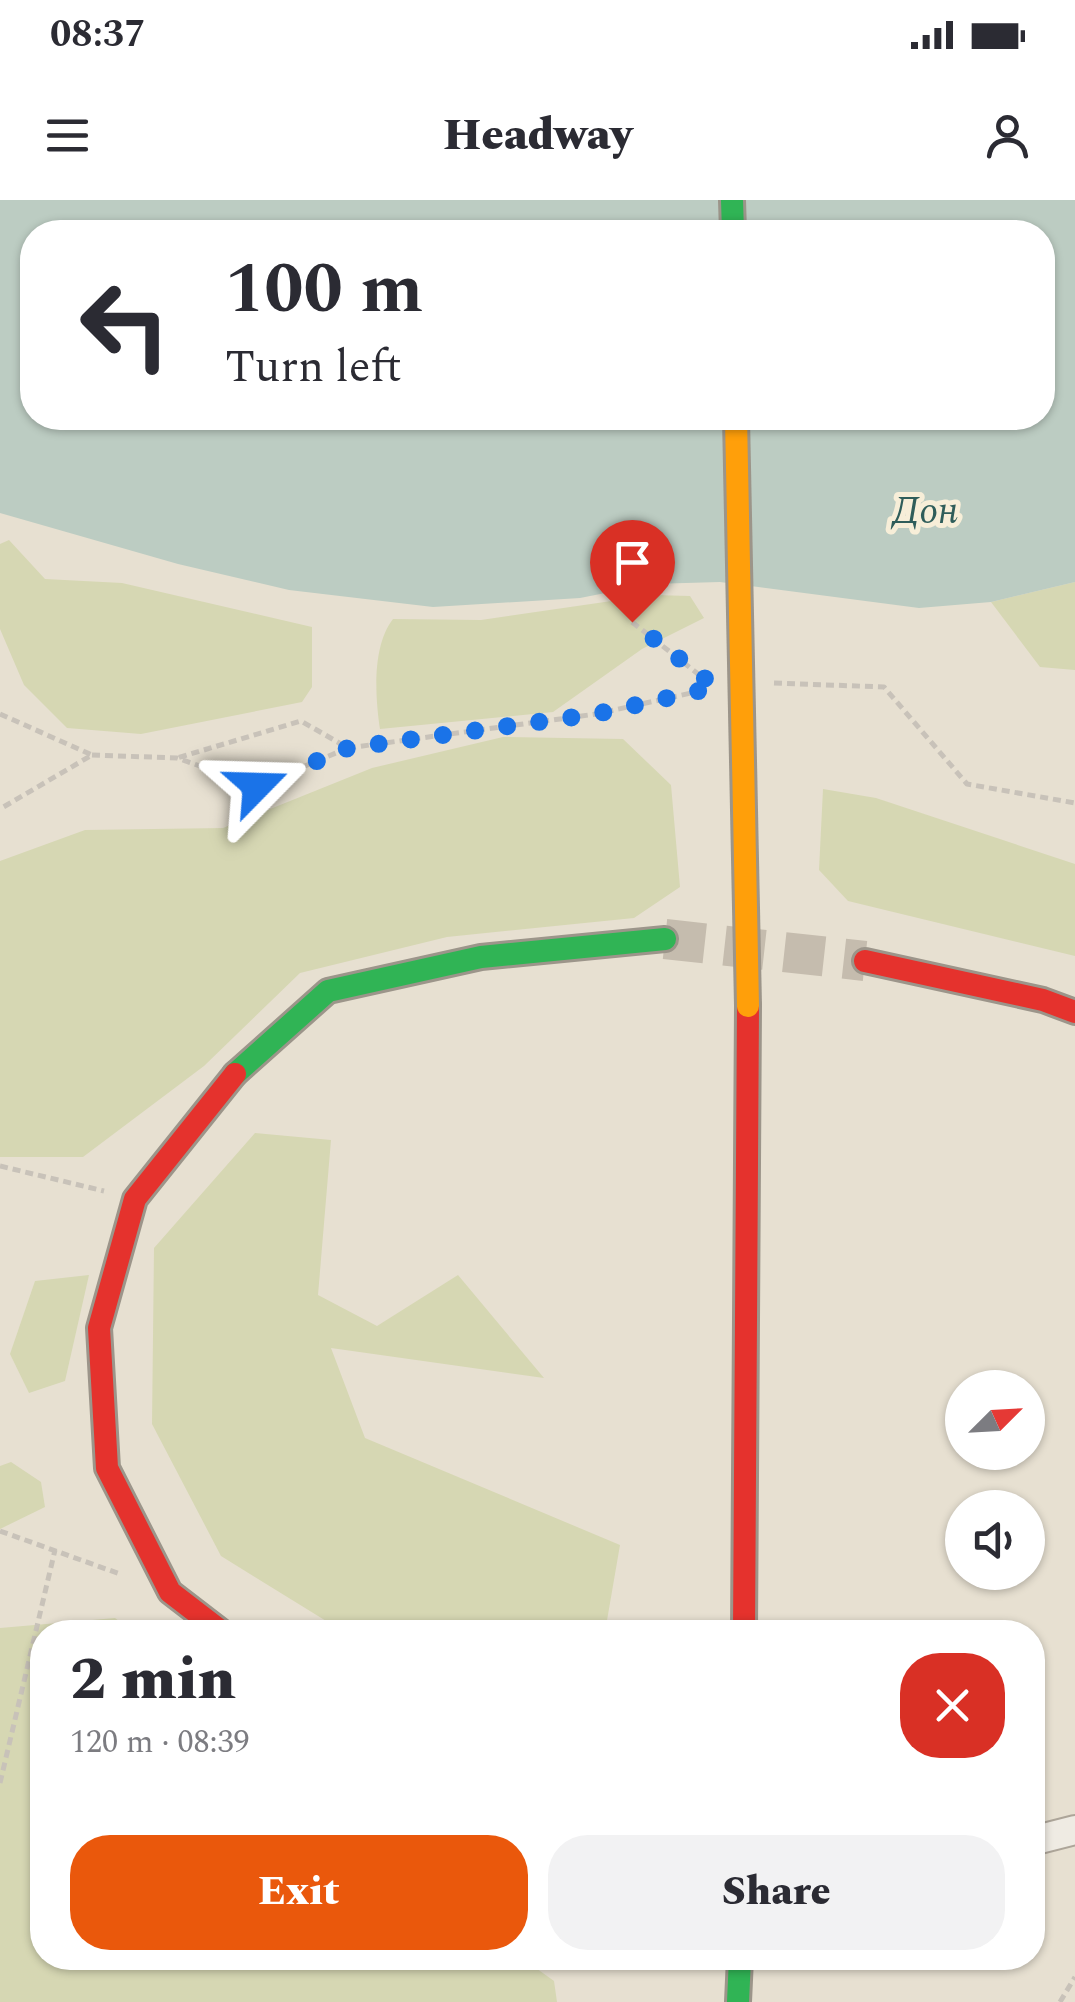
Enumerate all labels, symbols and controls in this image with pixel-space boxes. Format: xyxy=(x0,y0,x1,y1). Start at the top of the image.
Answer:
text: 08:37 xyxy=(50,6,145,64)
text: Headway xyxy=(443,101,632,170)
icon: menu xyxy=(40,108,95,163)
icon: person xyxy=(980,108,1035,163)
text: 100 m xyxy=(225,237,423,343)
icon: left xyxy=(60,260,190,390)
text: Turn left xyxy=(225,333,402,402)
water label: Дон xyxy=(890,483,958,541)
pin xyxy=(590,520,675,623)
icon: arrive xyxy=(605,535,660,590)
position arrow xyxy=(205,734,309,838)
north arrow xyxy=(945,1370,1045,1470)
map controls xyxy=(945,1370,1045,1590)
button: sound xyxy=(945,1490,1045,1590)
text: 2 min xyxy=(70,1634,236,1726)
button: close xyxy=(900,1653,1005,1758)
text: 120 m · 08:39 xyxy=(70,1718,250,1767)
button: Exit xyxy=(70,1835,528,1950)
button: Share xyxy=(548,1835,1005,1950)

